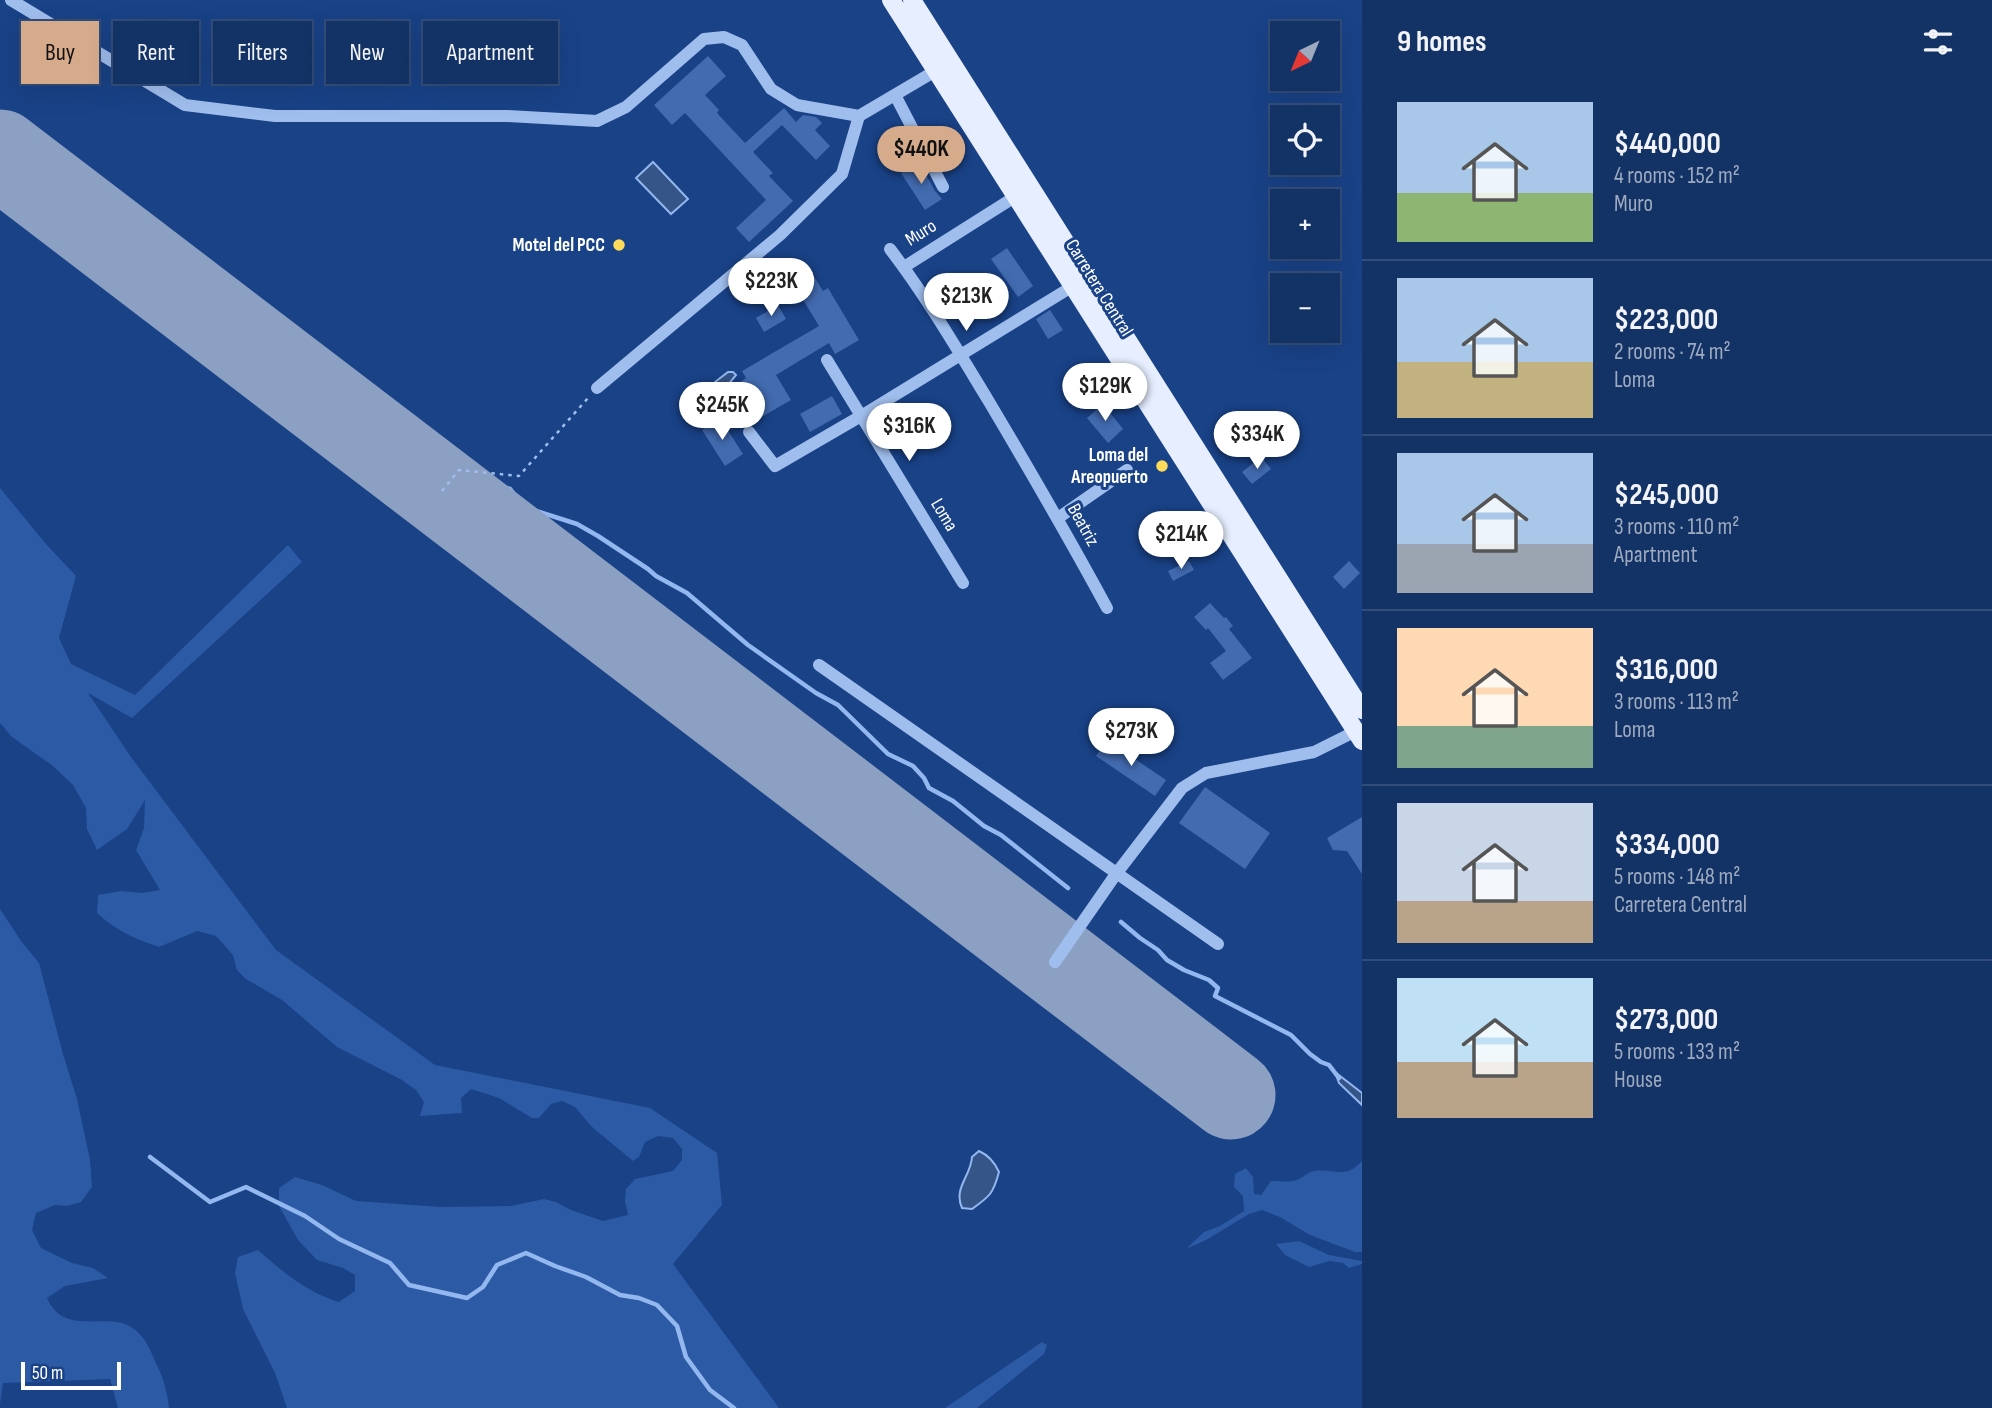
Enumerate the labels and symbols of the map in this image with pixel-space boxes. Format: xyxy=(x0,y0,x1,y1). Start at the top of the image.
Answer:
north arrow xyxy=(1270,21,1340,91)
pin: $440K xyxy=(872,127,970,186)
street label: Muro xyxy=(901,215,941,251)
place label: Motel del PCC xyxy=(512,234,605,257)
street label: Carretera Central xyxy=(1060,235,1138,341)
marker: Motel del PCC xyxy=(611,237,627,253)
pin: $223K xyxy=(722,258,820,318)
pin: $213K xyxy=(917,274,1015,333)
pin: $129K xyxy=(1056,364,1154,423)
pin: $245K xyxy=(673,382,771,442)
pin: $316K xyxy=(860,404,958,463)
pin: $334K xyxy=(1208,412,1306,471)
place label: Loma del Areopuerto xyxy=(1070,444,1148,489)
marker: Loma del Areopuerto xyxy=(1154,458,1170,474)
street label: Loma xyxy=(925,494,963,536)
street label: Beatriz xyxy=(1062,500,1104,550)
pin: $214K xyxy=(1132,512,1230,571)
pin: $273K xyxy=(1082,708,1180,768)
scale bar xyxy=(21,1359,121,1391)

